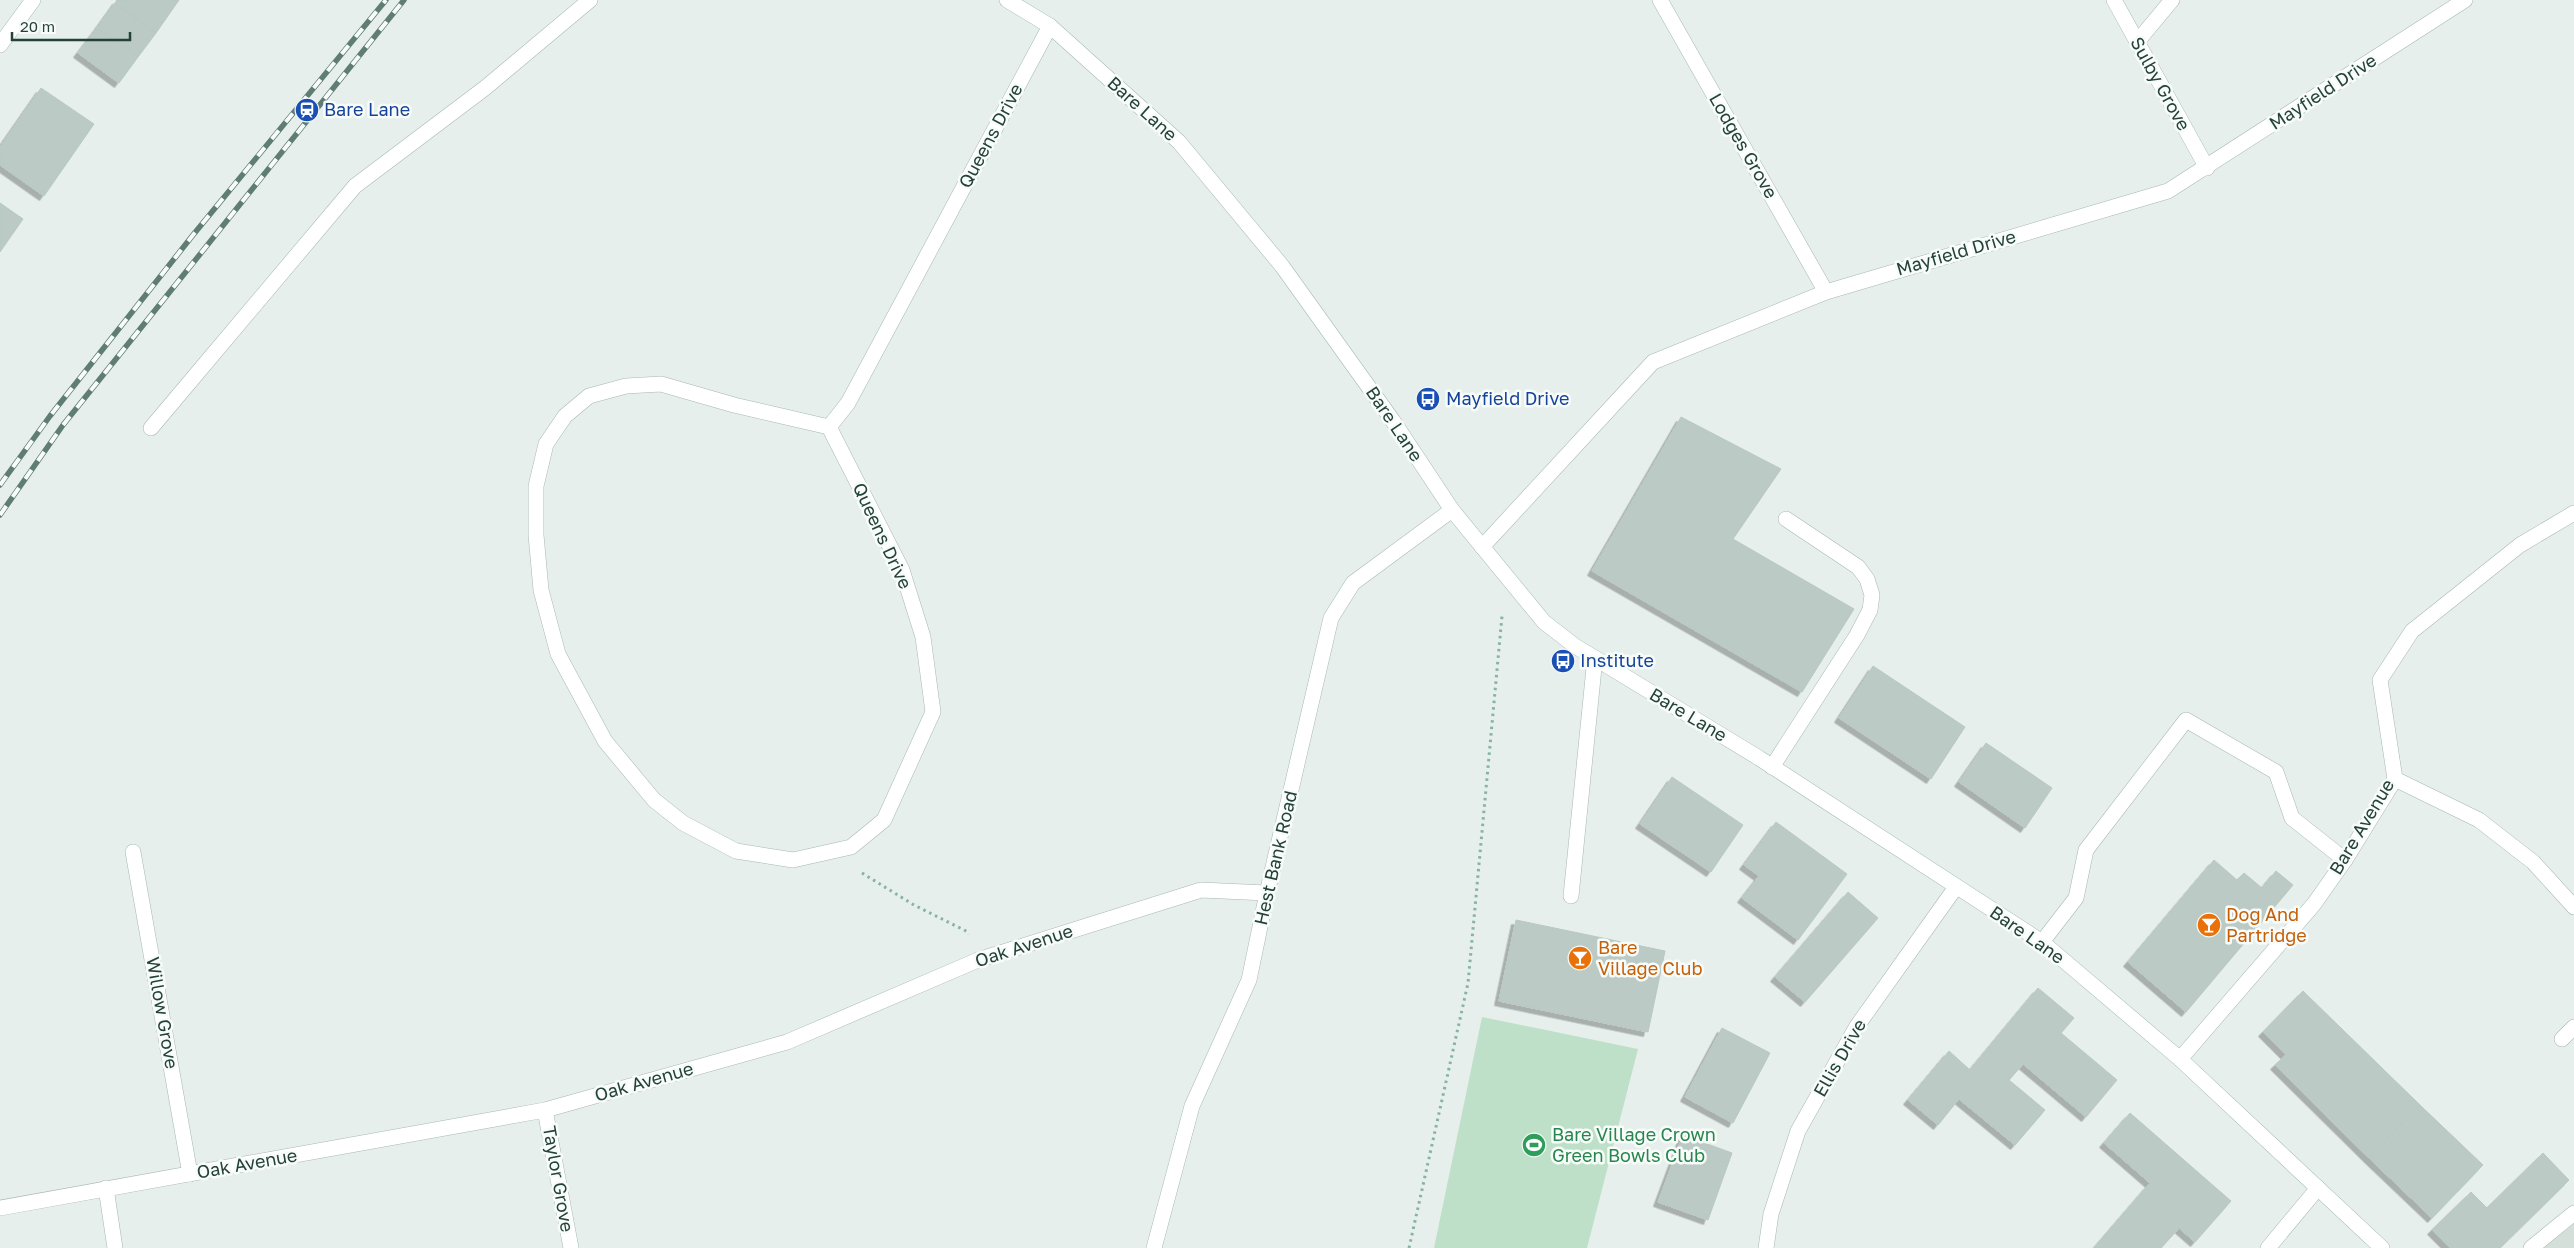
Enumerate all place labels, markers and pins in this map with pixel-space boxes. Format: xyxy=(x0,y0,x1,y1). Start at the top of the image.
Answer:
station icon: Bare Lane xyxy=(294,97,320,123)
place label: Bare Lane xyxy=(324,98,410,120)
bus stop icon: Mayfield Drive xyxy=(1415,386,1441,412)
place label: Mayfield Drive xyxy=(1446,387,1569,409)
bus stop icon: Institute xyxy=(1550,648,1576,674)
place label: Institute xyxy=(1580,649,1654,671)
place label: Dog And Partridge xyxy=(2226,903,2307,946)
bar icon: Dog And Partridge xyxy=(2196,912,2222,938)
place label: Bare Village Club xyxy=(1598,936,1703,979)
bar icon: Bare Village Club xyxy=(1567,945,1593,971)
place label: Bare Village Crown Green Bowls Club xyxy=(1552,1123,1716,1166)
sports icon: Bare Village Crown Green Bowls Club xyxy=(1521,1132,1547,1158)

